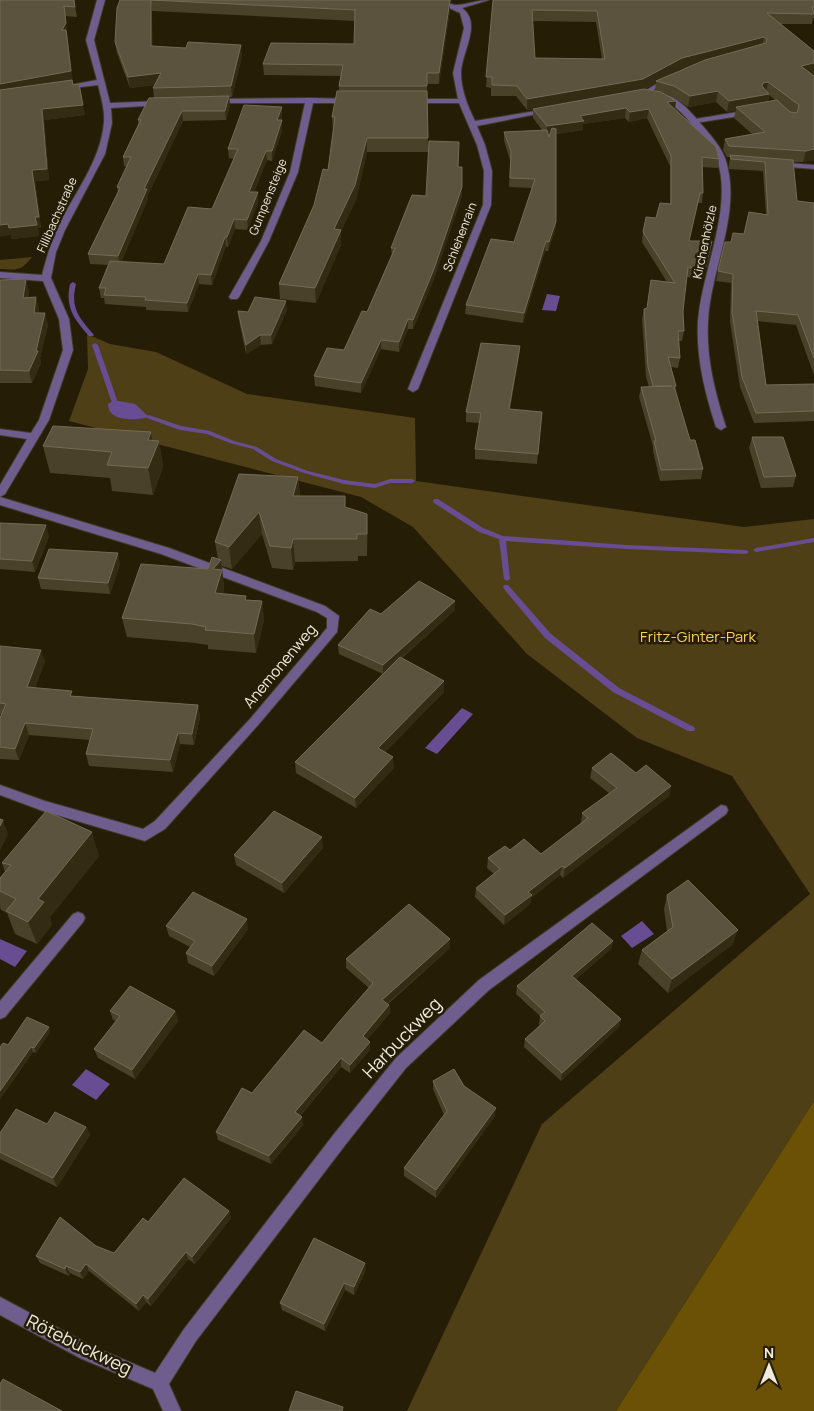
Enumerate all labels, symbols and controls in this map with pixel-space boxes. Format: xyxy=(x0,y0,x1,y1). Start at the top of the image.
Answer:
street label: Gumpensteige xyxy=(244,156,291,238)
street label: Fillibachstraße xyxy=(32,174,81,255)
street label: Schlehenrain xyxy=(439,200,481,274)
street label: Kirchenhölzle xyxy=(688,203,721,280)
street label: Anemonenweg xyxy=(238,619,321,712)
park label: Fritz-Ginter-Park xyxy=(640,626,756,647)
street label: Harbuckweg xyxy=(357,992,446,1083)
street label: Rötebuckweg xyxy=(23,1308,136,1380)
north arrow xyxy=(744,1341,794,1391)
text: N xyxy=(764,1343,774,1362)

